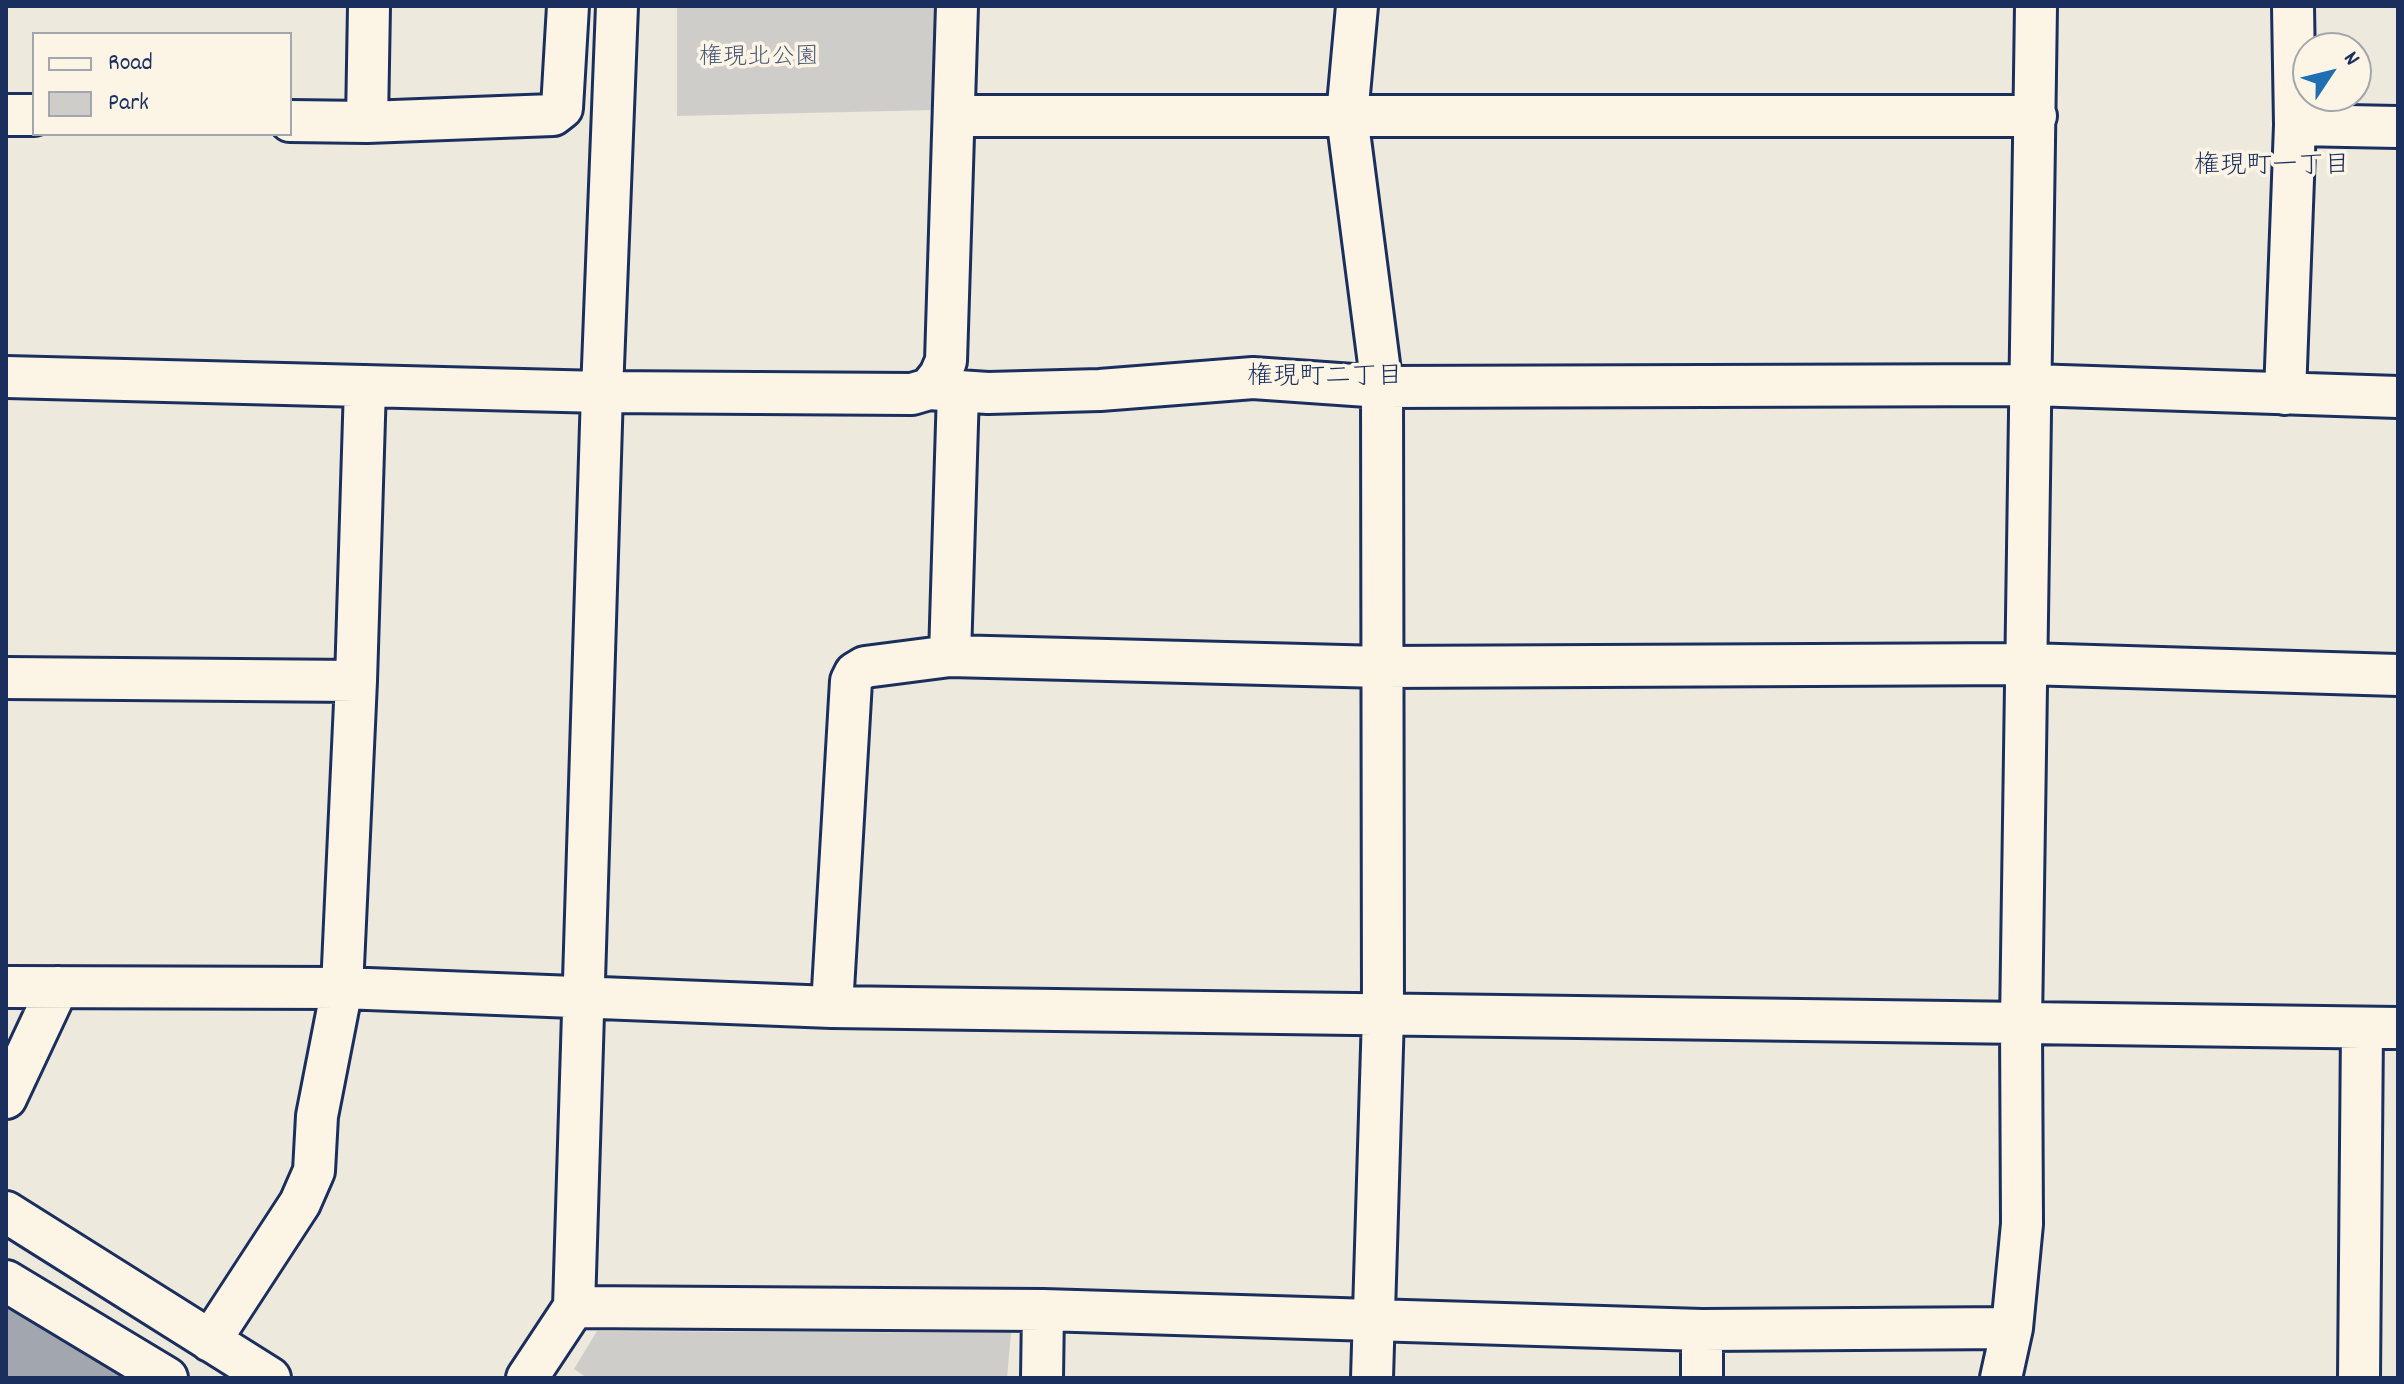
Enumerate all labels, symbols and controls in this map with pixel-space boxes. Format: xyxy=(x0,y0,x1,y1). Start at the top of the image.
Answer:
legend xyxy=(32,32,292,136)
north arrow xyxy=(2292,32,2372,112)
park label: 権現北公園 xyxy=(699,46,819,74)
text: N xyxy=(2335,46,2366,72)
text: Road xyxy=(108,47,153,81)
text: Park xyxy=(108,87,149,121)
district label: 権現町一丁目 xyxy=(2194,152,2350,184)
district label: 権現町二丁目 xyxy=(1247,363,1403,395)

